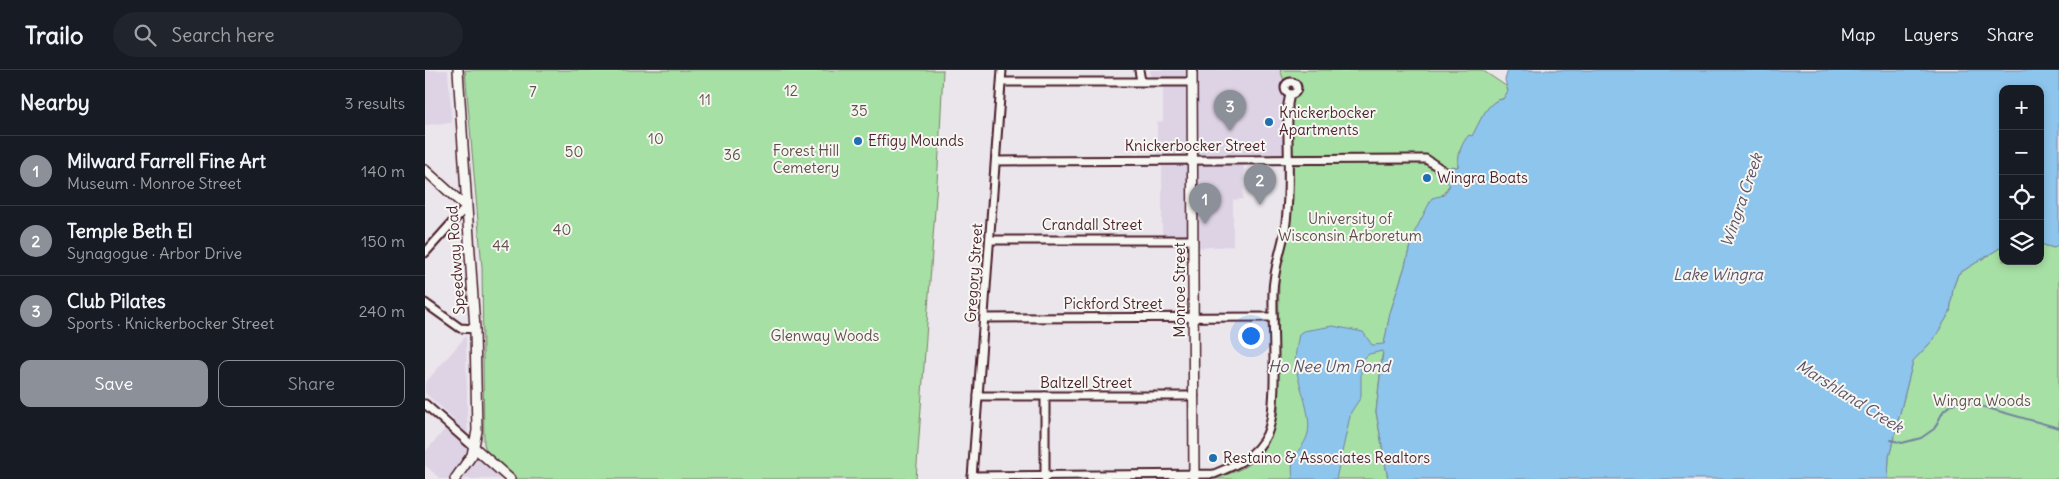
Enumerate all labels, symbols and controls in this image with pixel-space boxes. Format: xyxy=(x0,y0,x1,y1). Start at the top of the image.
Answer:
search box xyxy=(113,12,463,57)
text: Trailo xyxy=(25,20,83,50)
icon: search xyxy=(131,21,159,49)
text: Search here xyxy=(171,23,274,47)
text: Map xyxy=(1840,23,1875,46)
text: Layers xyxy=(1903,23,1959,46)
text: Share xyxy=(1987,23,2034,46)
park label: 12 xyxy=(784,81,798,100)
park label: 7 xyxy=(529,82,537,101)
map controls xyxy=(1999,85,2044,265)
button: + xyxy=(1999,85,2044,130)
text: Nearby xyxy=(20,89,90,116)
park label: 11 xyxy=(699,90,711,109)
pin: 3 xyxy=(1214,90,1246,131)
text: 3 results xyxy=(345,93,405,113)
park label: 35 xyxy=(850,101,868,120)
place label: Knickerbocker Apartments xyxy=(1279,103,1376,139)
marker: Knickerbocker Apartments xyxy=(1263,116,1275,128)
park label: 10 xyxy=(648,129,664,148)
button: − xyxy=(1999,130,2044,175)
place label: Effigy Mounds xyxy=(868,131,964,150)
marker: Effigy Mounds xyxy=(852,135,864,147)
street label: Knickerbocker Street xyxy=(1125,136,1265,155)
park label: Forest Hill Cemetery xyxy=(773,141,839,177)
park label: 50 xyxy=(565,142,583,161)
park label: 36 xyxy=(723,145,741,164)
text: Milward Farrell Fine Art xyxy=(67,149,266,173)
water label: Wingra Creek xyxy=(1716,149,1767,249)
text: 1 xyxy=(33,161,39,181)
text: 140 m xyxy=(361,161,405,181)
pin: 2 xyxy=(1244,164,1276,205)
place label: Wingra Boats xyxy=(1437,168,1528,187)
marker: Wingra Boats xyxy=(1421,172,1433,184)
text: Museum · Monroe Street xyxy=(67,173,241,193)
button: locate xyxy=(1999,175,2044,220)
pin: 1 xyxy=(1189,183,1221,224)
street label: Speedway Road xyxy=(442,205,469,315)
park label: University of Wisconsin Arboretum xyxy=(1278,209,1422,245)
street label: Crandall Street xyxy=(1042,215,1142,234)
text: Temple Beth El xyxy=(67,219,192,243)
park label: 40 xyxy=(553,220,571,239)
button: layers xyxy=(1999,220,2044,265)
street label: Gregory Street xyxy=(961,223,986,323)
text: 2 xyxy=(32,231,40,251)
text: 150 m xyxy=(361,231,405,251)
park label: 44 xyxy=(492,236,510,255)
street label: Monroe Street xyxy=(1170,242,1189,338)
text: Synagogue · Arbor Drive xyxy=(67,243,242,263)
water label: Lake Wingra xyxy=(1673,264,1764,284)
text: Club Pilates xyxy=(67,289,166,313)
street label: Pickford Street xyxy=(1063,294,1163,313)
text: 3 xyxy=(31,301,41,321)
text: 240 m xyxy=(359,301,405,321)
text: Sports · Knickerbocker Street xyxy=(67,313,274,333)
your location xyxy=(1238,323,1264,349)
park label: Glenway Woods xyxy=(771,326,880,345)
water label: Marshland Creek xyxy=(1793,355,1909,438)
water label: Ho Nee Um Pond xyxy=(1268,356,1393,376)
button: Save xyxy=(20,360,208,407)
button: Share xyxy=(218,360,405,407)
street label: Baltzell Street xyxy=(1040,373,1132,392)
park label: Wingra Woods xyxy=(1933,391,2031,410)
place label: Restaino & Associates Realtors xyxy=(1223,448,1430,467)
marker: Restaino & Associates Realtors xyxy=(1207,452,1219,464)

